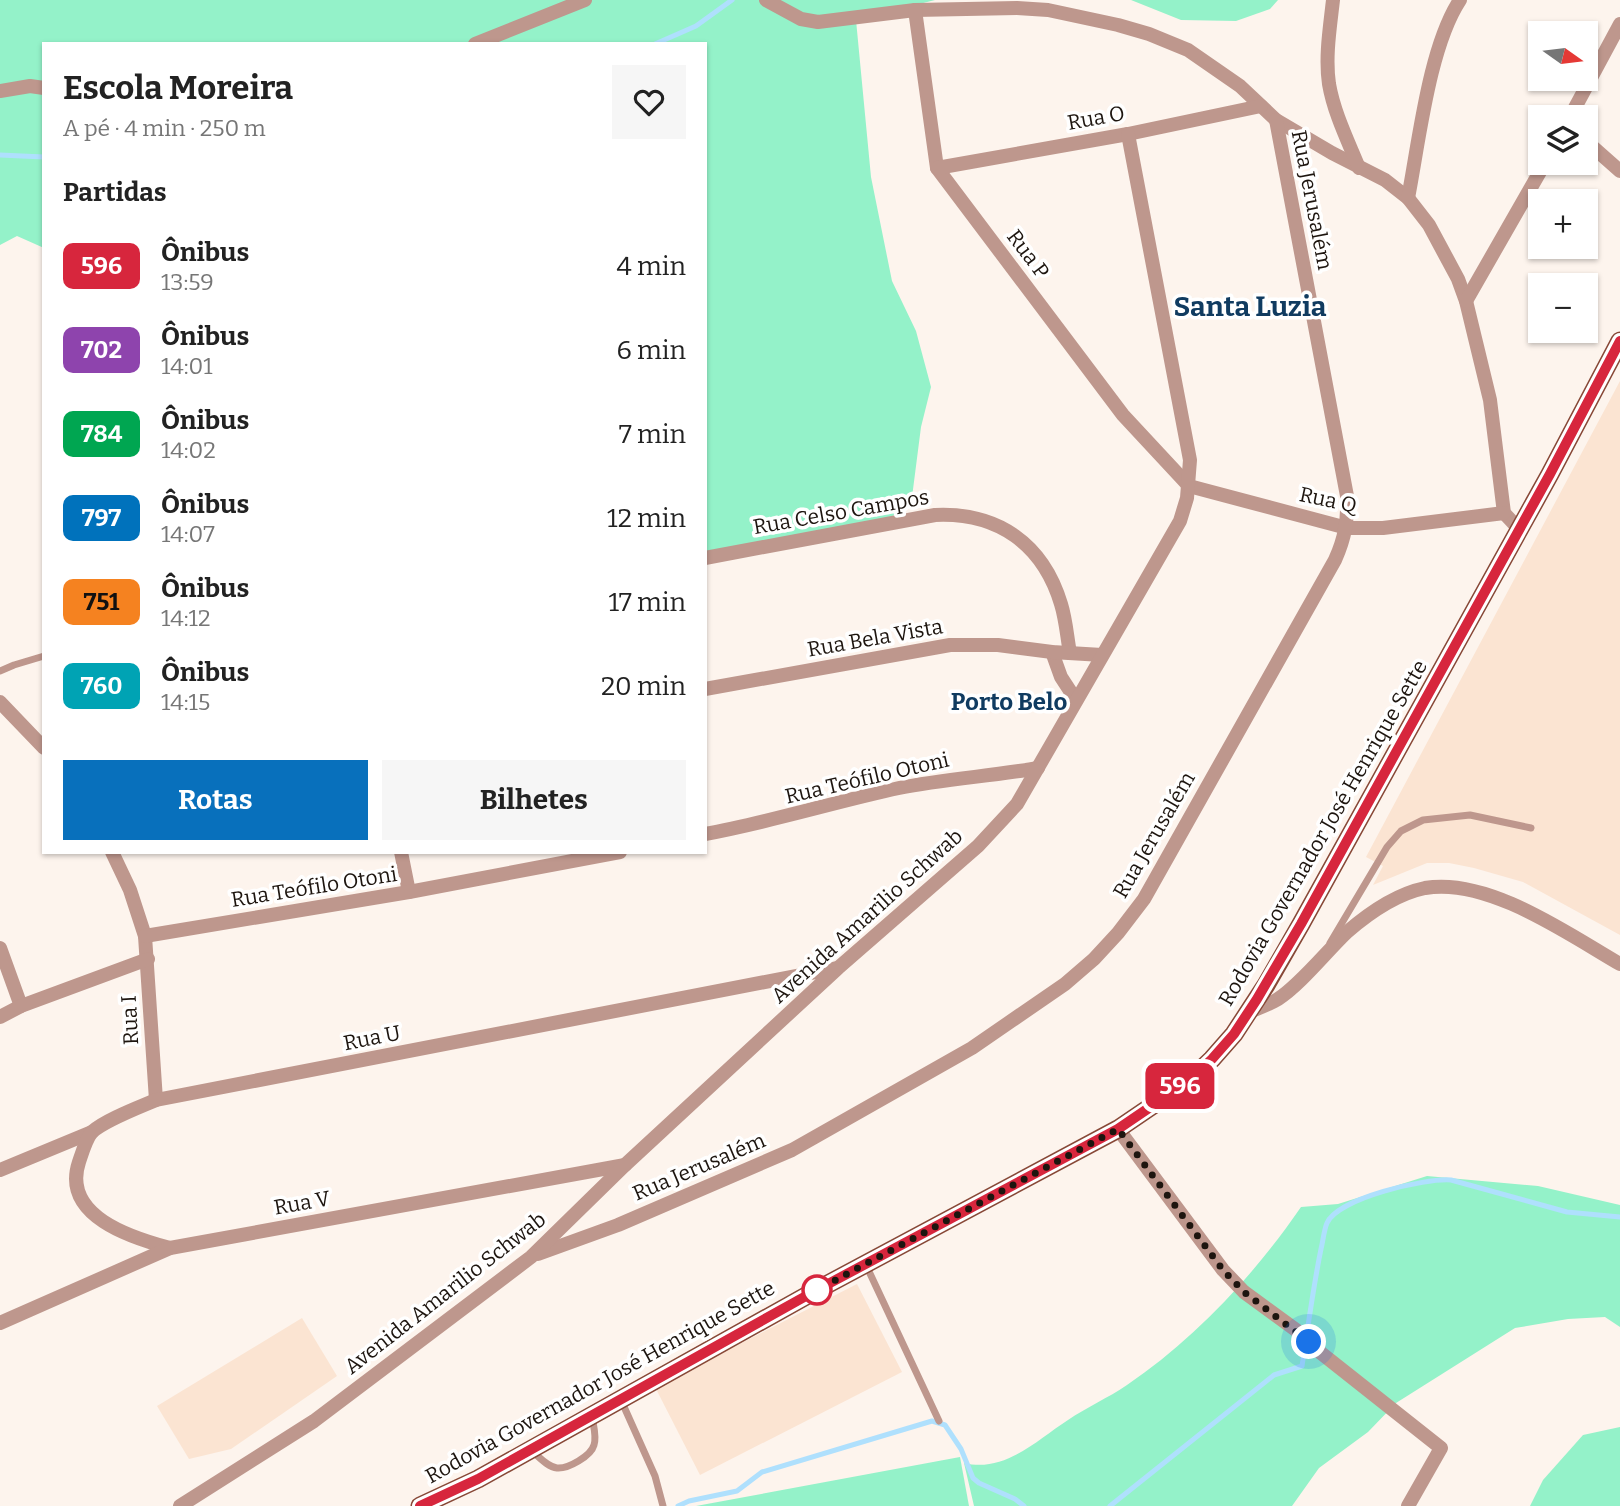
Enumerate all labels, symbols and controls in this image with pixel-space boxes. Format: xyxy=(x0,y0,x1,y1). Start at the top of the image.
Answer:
north arrow xyxy=(1528,21,1598,91)
map controls xyxy=(1528,21,1598,343)
button: heart xyxy=(612,65,686,139)
text: Escola Moreira xyxy=(63,68,293,108)
street label: Rua O xyxy=(1065,100,1127,136)
button: layers xyxy=(1528,105,1598,175)
text: A pé · 4 min · 250 m xyxy=(63,114,266,142)
street label: Rua Jerusalém xyxy=(1286,128,1338,272)
text: Partidas xyxy=(63,177,167,208)
button: + xyxy=(1528,189,1598,259)
street label: Rua P xyxy=(1001,224,1055,284)
text: Ônibus xyxy=(161,237,249,268)
text: 4 min xyxy=(617,251,686,282)
text: 596 xyxy=(81,252,122,280)
text: 13:59 xyxy=(161,268,214,296)
button: − xyxy=(1528,273,1598,343)
district label: Santa Luzia xyxy=(1174,290,1327,323)
text: Ônibus xyxy=(161,321,249,352)
text: 6 min xyxy=(617,335,686,366)
text: 702 xyxy=(81,336,122,364)
text: 14:01 xyxy=(161,352,213,380)
text: Ônibus xyxy=(161,405,249,436)
text: 7 min xyxy=(619,419,686,450)
text: 784 xyxy=(81,420,122,448)
text: 14:02 xyxy=(161,436,216,464)
street label: Rua Q xyxy=(1297,481,1360,519)
street label: Rua Celso Campos xyxy=(751,484,931,540)
text: Ônibus xyxy=(161,489,249,520)
text: 12 min xyxy=(607,503,686,534)
text: 797 xyxy=(82,504,121,532)
text: 14:07 xyxy=(161,520,215,548)
text: Ônibus xyxy=(161,573,249,604)
text: 17 min xyxy=(608,587,686,618)
text: 751 xyxy=(84,588,119,616)
text: 14:12 xyxy=(161,604,210,632)
street label: Rua Bela Vista xyxy=(805,613,945,663)
street label: Rodovia Governador José Henrique Sette xyxy=(1213,655,1433,1011)
text: Ônibus xyxy=(161,657,249,688)
text: 20 min xyxy=(601,671,686,702)
text: 760 xyxy=(80,672,123,700)
text: 14:15 xyxy=(161,688,210,716)
district label: Porto Belo xyxy=(951,688,1067,716)
street label: Rua Teófilo Otoni xyxy=(782,746,952,810)
button: Rotas xyxy=(63,760,368,840)
button: Bilhetes xyxy=(382,760,686,840)
street label: Rua Jerusalém xyxy=(1107,767,1201,903)
street label: Avenida Amarilio Schwab xyxy=(766,823,968,1009)
street label: Rua Teófilo Otoni xyxy=(229,861,399,913)
street label: Rua I xyxy=(116,995,144,1045)
street label: Rua U xyxy=(341,1020,403,1056)
line badge: 596 xyxy=(1140,1063,1220,1109)
text: 596 xyxy=(1159,1072,1201,1100)
street label: Rua Jerusalém xyxy=(629,1127,769,1207)
street label: Rua V xyxy=(272,1185,333,1221)
street label: Avenida Amarilio Schwab xyxy=(339,1206,551,1380)
street label: Rodovia Governador José Henrique Sette xyxy=(421,1275,779,1489)
unlabelled marker xyxy=(802,1275,832,1305)
your location xyxy=(1291,1324,1326,1359)

